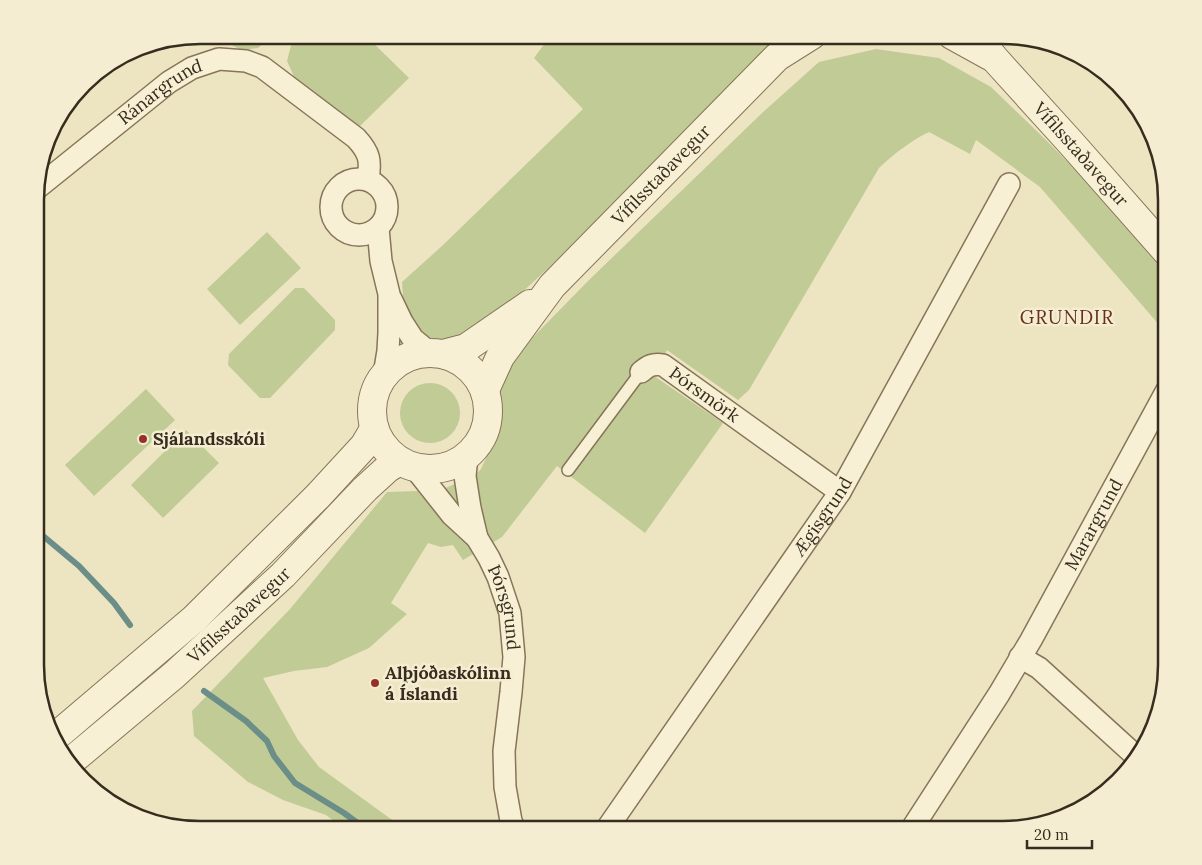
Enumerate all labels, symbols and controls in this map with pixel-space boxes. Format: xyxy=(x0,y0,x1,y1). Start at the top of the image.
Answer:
street label: Ránargrund xyxy=(113,53,205,129)
street label: Vífilsstaðavegur xyxy=(1028,96,1134,211)
street label: Vífilsstaðavegur xyxy=(606,119,715,230)
district label: GRUNDIR xyxy=(1020,305,1114,329)
street label: Þórsmörk xyxy=(665,361,745,428)
place label: Sjálandsskóli xyxy=(153,427,265,450)
marker: Sjálandsskóli xyxy=(137,433,149,445)
street label: Ægisgrund xyxy=(787,473,857,561)
street label: Marargrund xyxy=(1059,475,1128,574)
street label: Þórsgrund xyxy=(483,561,525,651)
street label: Vífilsstaðavegur xyxy=(182,562,296,669)
place label: Alþjóðaskólinn á Íslandi xyxy=(385,661,512,705)
marker: Alþjóðaskólinn á Íslandi xyxy=(369,677,381,689)
scale bar xyxy=(1027,818,1092,850)
text: 20 m xyxy=(1034,825,1069,844)

